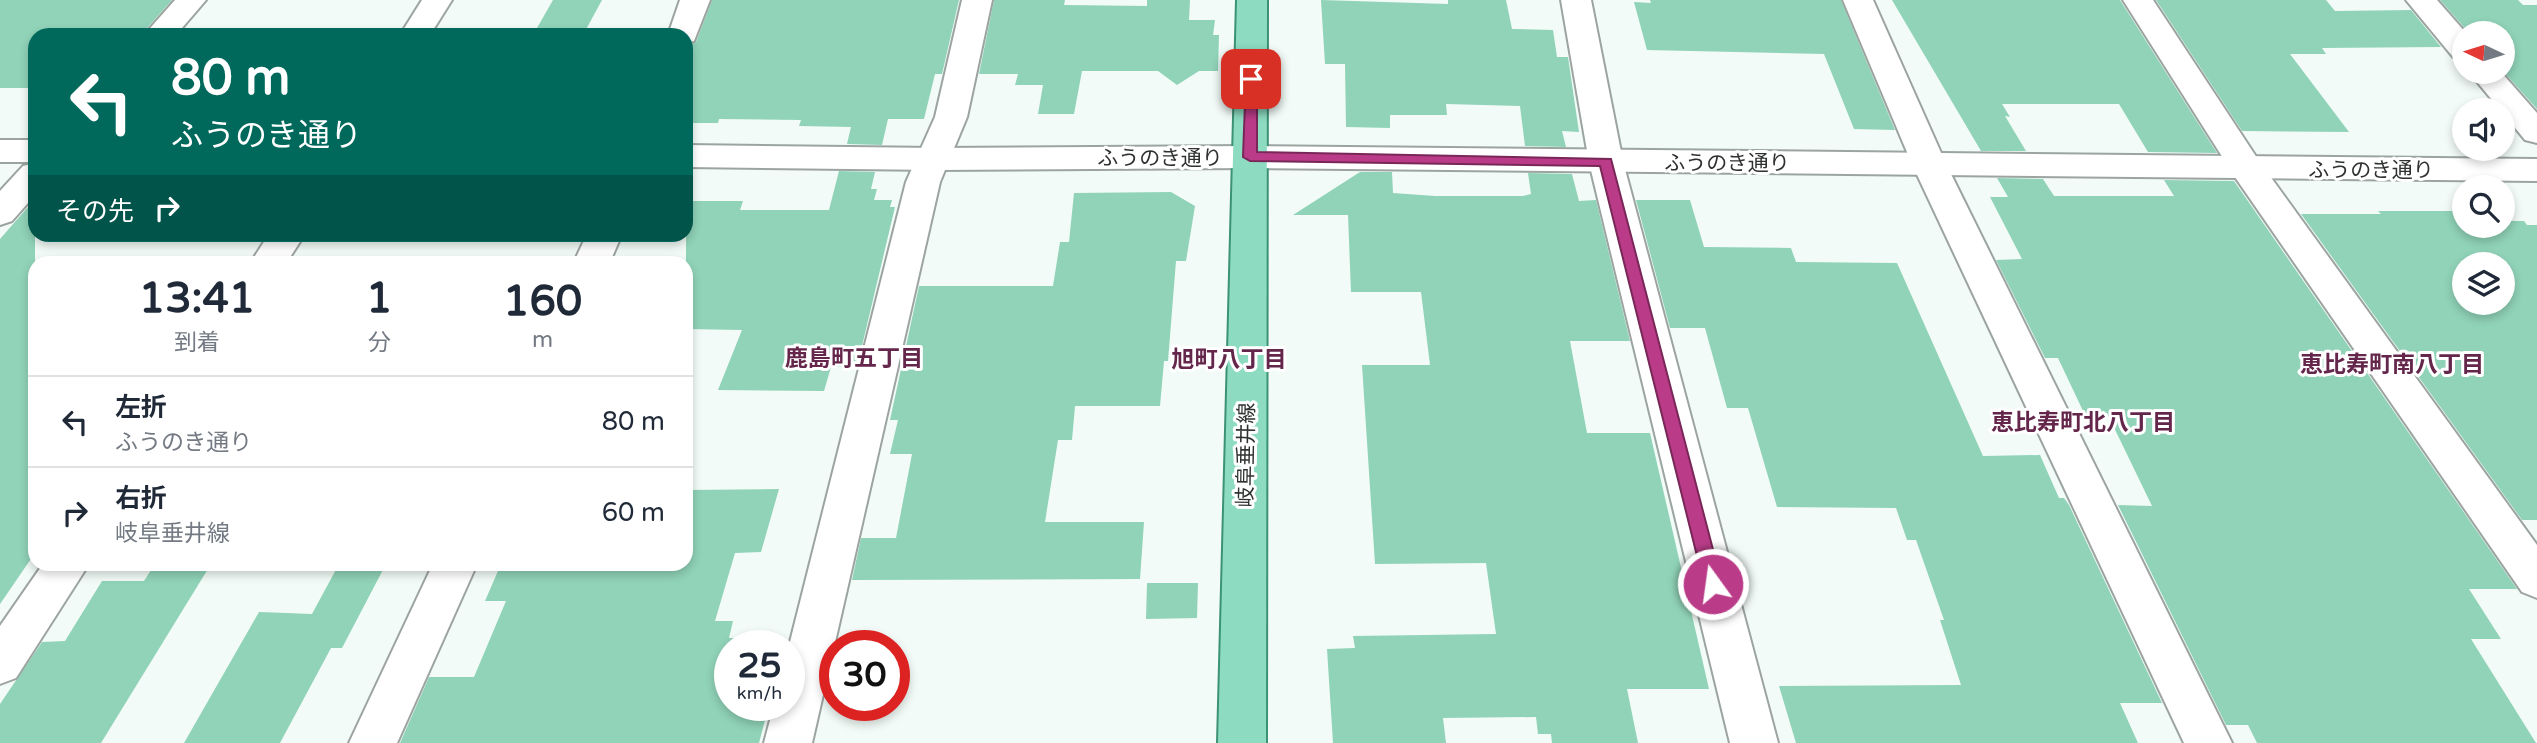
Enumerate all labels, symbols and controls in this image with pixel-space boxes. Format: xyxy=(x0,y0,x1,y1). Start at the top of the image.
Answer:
north arrow xyxy=(2452,21,2515,84)
map controls xyxy=(2452,21,2515,315)
text: 80 m xyxy=(171,49,290,108)
pin xyxy=(1221,49,1281,109)
icon: left xyxy=(56,56,147,147)
icon: arrive xyxy=(1232,60,1270,98)
button: sound xyxy=(2452,98,2515,161)
text: ふうのき通り xyxy=(171,117,362,155)
street label: ふうのき通り xyxy=(1097,146,1223,171)
street label: ふうのき通り xyxy=(1664,151,1790,176)
street label: ふうのき通り xyxy=(2308,158,2434,183)
button: search xyxy=(2452,175,2515,238)
icon: right xyxy=(148,189,186,227)
text: その先 xyxy=(56,196,134,227)
button: layers xyxy=(2452,252,2515,315)
text: 13:41 xyxy=(139,273,255,324)
text: 1 xyxy=(366,273,392,324)
text: 160 xyxy=(503,276,582,327)
text: m xyxy=(532,326,553,354)
text: 到着 xyxy=(174,329,220,357)
text: 分 xyxy=(368,329,391,357)
district label: 鹿島町五丁目 xyxy=(785,345,923,373)
district label: 旭町八丁目 xyxy=(1172,346,1287,374)
district label: 恵比寿町南八丁目 xyxy=(2300,351,2484,379)
text: 左折 xyxy=(115,392,167,423)
street label: 岐阜垂井線 xyxy=(1233,402,1260,508)
icon: left xyxy=(56,403,94,441)
text: 80 m xyxy=(602,406,665,437)
district label: 恵比寿町北八丁目 xyxy=(1991,409,2175,437)
text: ふうのき通り xyxy=(115,429,252,457)
text: 右折 xyxy=(115,483,167,514)
icon: right xyxy=(56,494,94,532)
text: 60 m xyxy=(602,497,665,528)
text: 岐阜垂井線 xyxy=(115,520,230,548)
position arrow xyxy=(1676,547,1750,621)
speed limit sign: 30 xyxy=(819,630,910,721)
text: 25 xyxy=(738,645,781,687)
text: km/h xyxy=(737,682,782,704)

